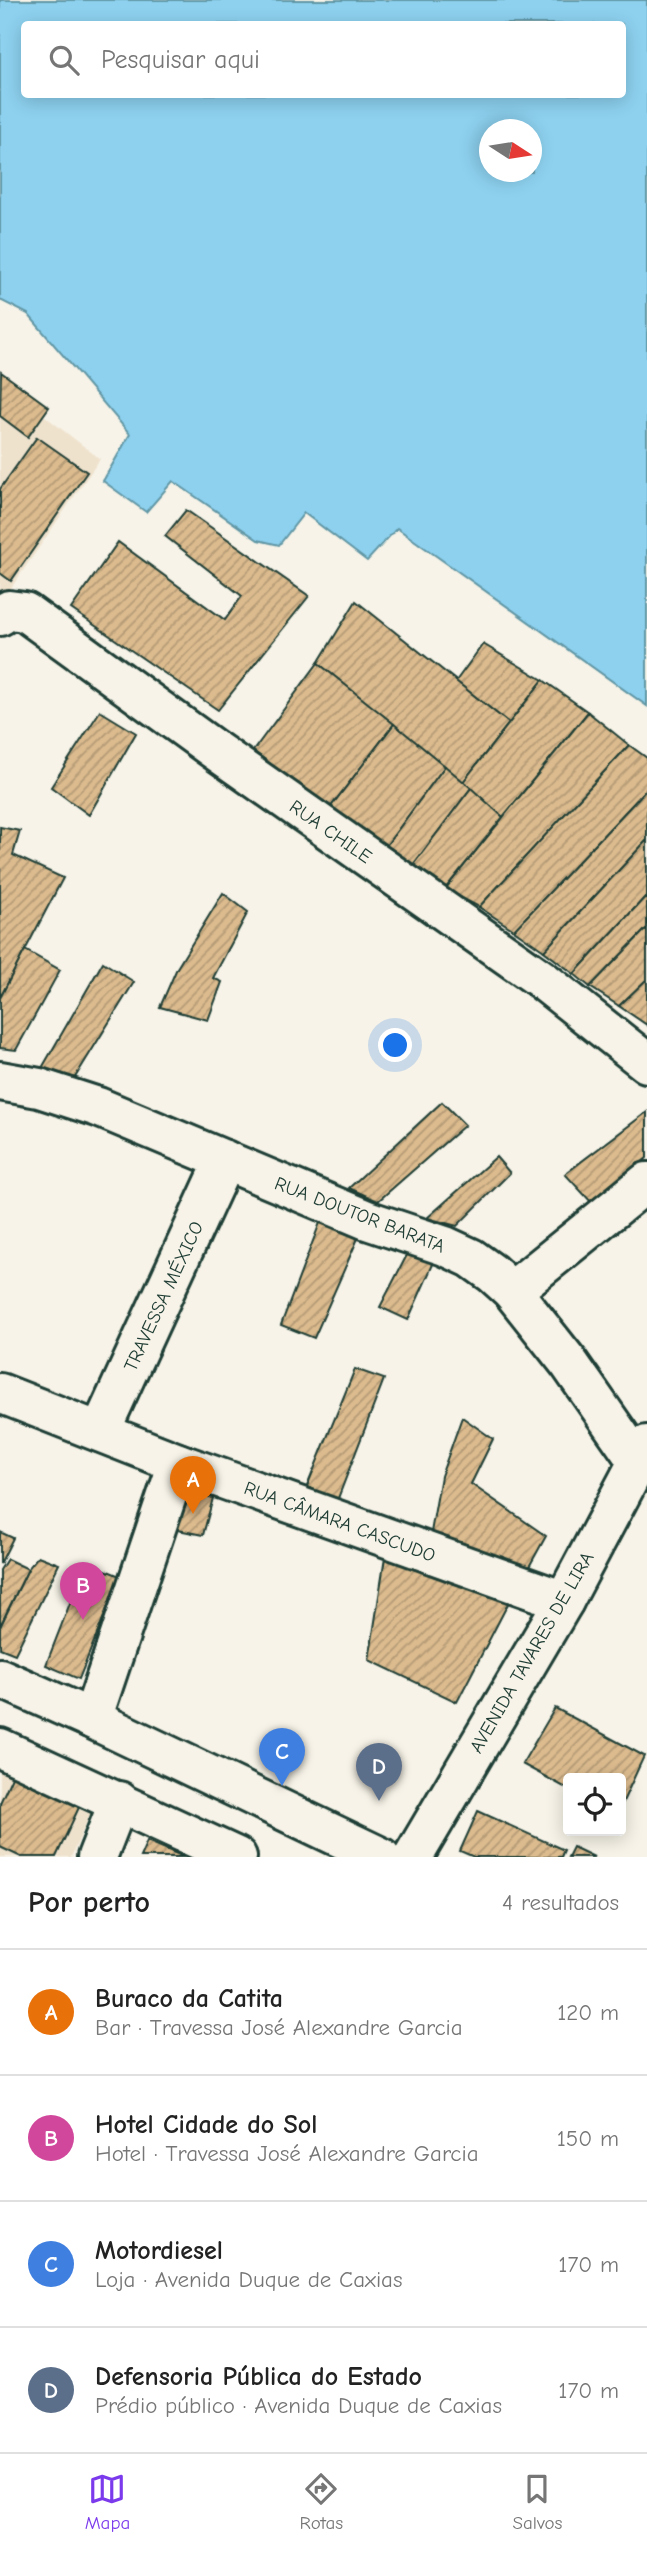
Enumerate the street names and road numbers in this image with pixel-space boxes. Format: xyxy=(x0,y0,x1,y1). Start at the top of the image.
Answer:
street label: RUA CHILE xyxy=(285,795,376,868)
street label: RUA DOUTOR BARATA xyxy=(271,1172,448,1258)
street label: TRAVESSA MÉXICO xyxy=(120,1218,208,1375)
street label: RUA CÂMARA CASCUDO xyxy=(241,1477,438,1567)
street label: AVENIDA TAVARES DE LIRA xyxy=(465,1548,598,1757)

